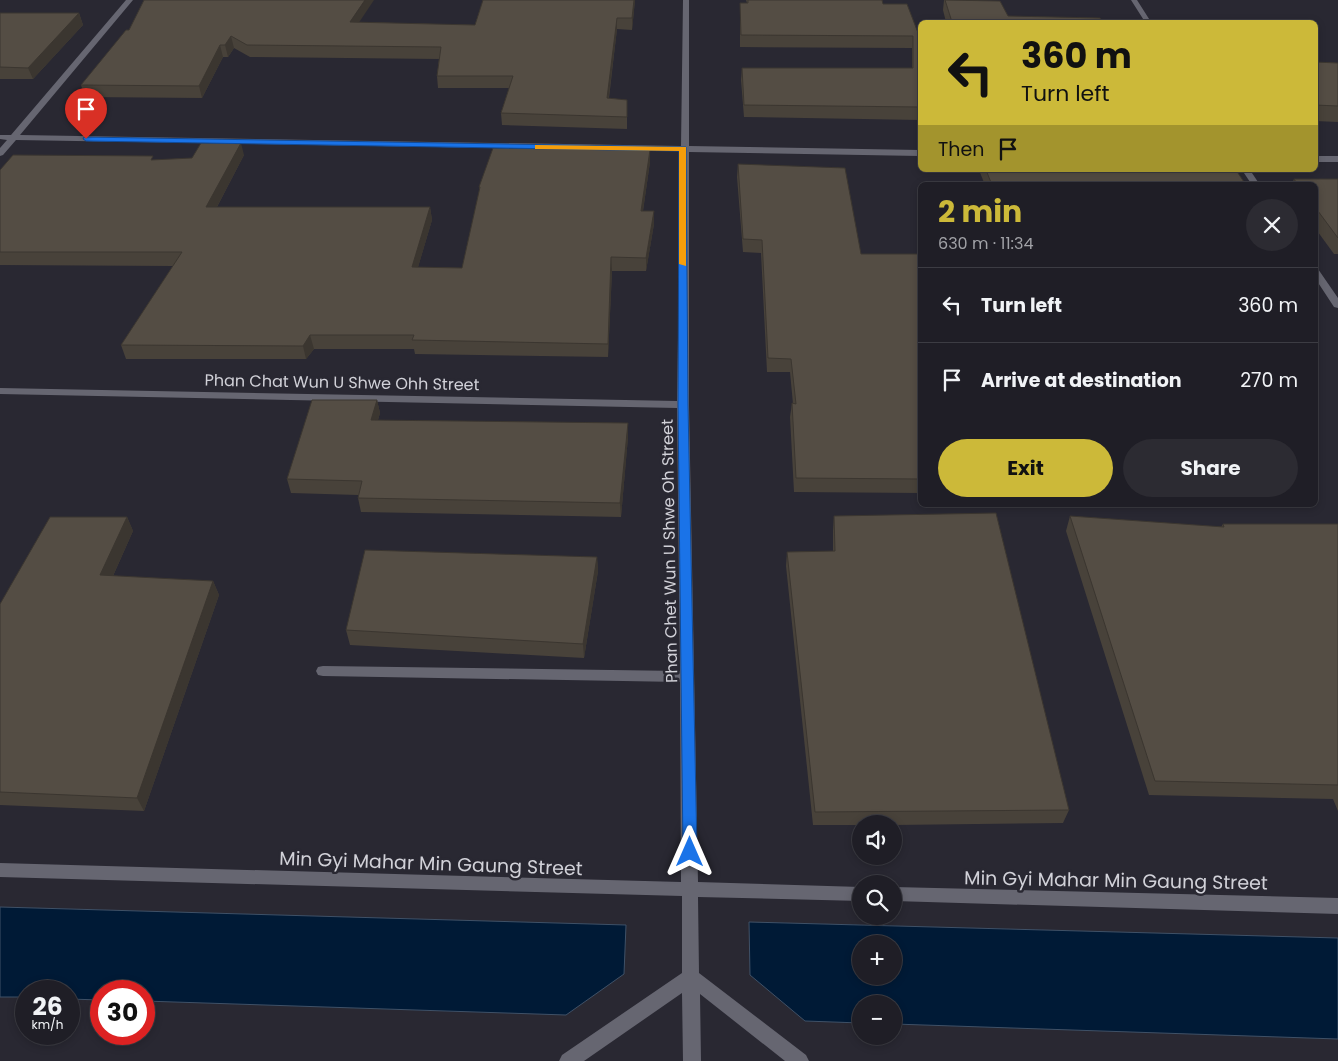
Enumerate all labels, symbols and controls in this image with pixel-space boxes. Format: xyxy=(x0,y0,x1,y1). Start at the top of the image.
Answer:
text: 360 m xyxy=(1021,31,1132,80)
icon: left xyxy=(938,40,1003,105)
text: Turn left xyxy=(1021,78,1109,109)
pin xyxy=(65,88,107,139)
icon: arrive xyxy=(72,95,100,123)
icon: arrive xyxy=(994,135,1022,163)
text: Then xyxy=(938,136,984,163)
text: 2 min xyxy=(938,190,1022,233)
button: close xyxy=(1246,199,1298,251)
text: 630 m · 11:34 xyxy=(938,232,1033,255)
icon: left xyxy=(938,291,966,319)
text: Turn left xyxy=(981,292,1062,319)
text: 360 m xyxy=(1238,292,1298,319)
icon: arrive xyxy=(938,366,966,394)
text: Arrive at destination xyxy=(981,367,1182,394)
text: 270 m xyxy=(1240,367,1298,394)
street label: Phan Chat Wun U Shwe Ohh Street xyxy=(204,369,480,396)
street label: Phan Chet Wun U Shwe Oh Street xyxy=(656,419,683,683)
button: Exit xyxy=(938,439,1113,497)
button: Share xyxy=(1123,439,1298,497)
map controls xyxy=(852,815,902,1045)
button: sound xyxy=(852,815,902,865)
position arrow xyxy=(663,825,715,877)
street label: Min Gyi Mahar Min Gaung Street xyxy=(279,845,583,882)
street label: Min Gyi Mahar Min Gaung Street xyxy=(964,864,1268,897)
button: search xyxy=(852,875,902,925)
button: + xyxy=(852,935,902,985)
speed limit sign: 30 xyxy=(90,980,155,1045)
text: 26 xyxy=(32,989,63,1024)
button: − xyxy=(852,995,902,1045)
text: km/h xyxy=(32,1016,63,1033)

